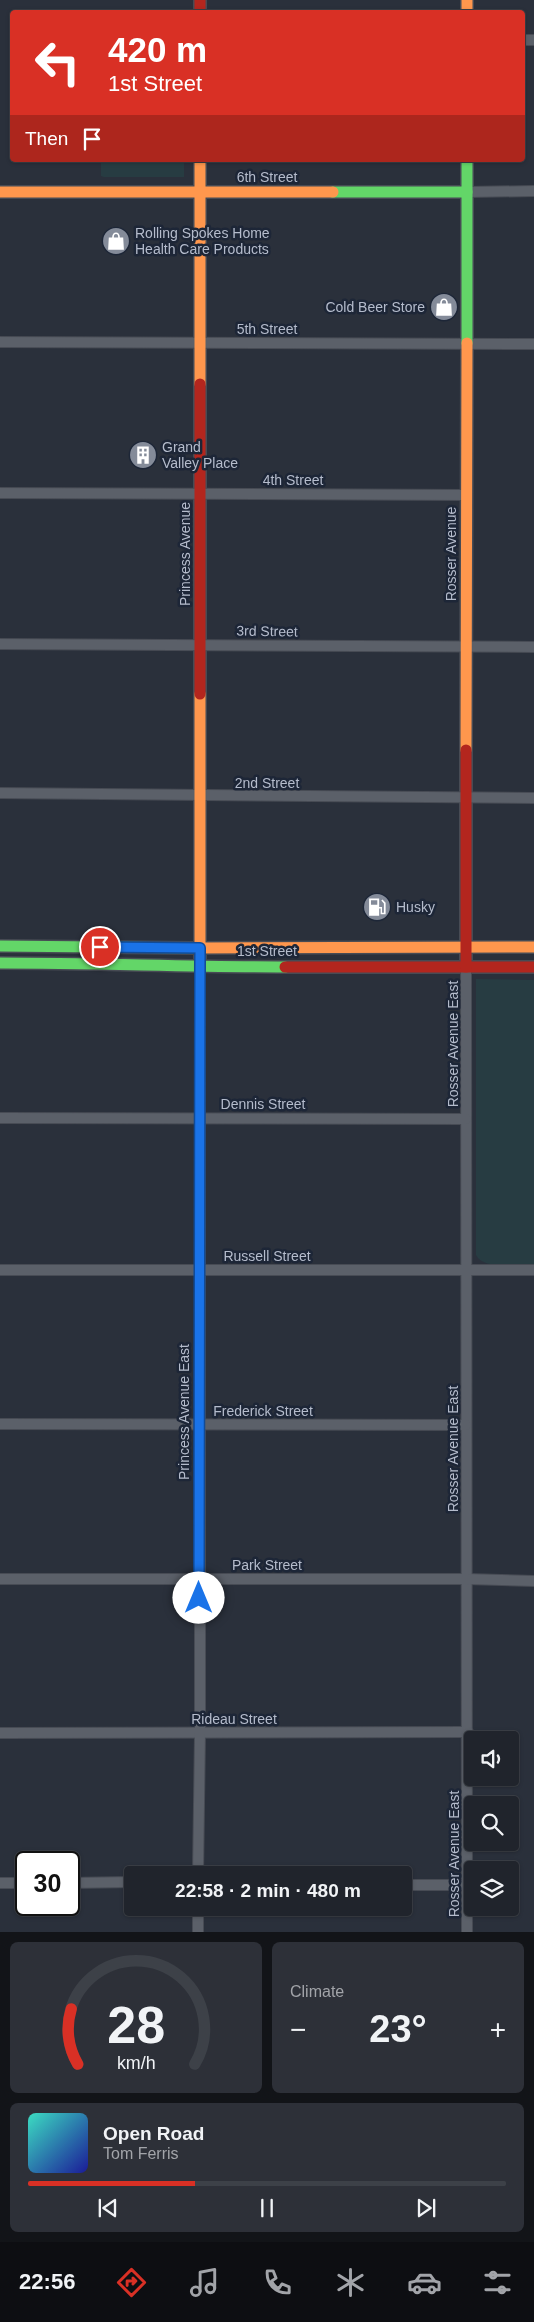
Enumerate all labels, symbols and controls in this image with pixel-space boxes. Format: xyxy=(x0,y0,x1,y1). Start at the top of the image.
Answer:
icon: left xyxy=(25,30,90,95)
text: 420 m xyxy=(108,30,207,69)
text: 1st Street xyxy=(108,71,202,96)
icon: arrive xyxy=(78,125,106,153)
text: Then xyxy=(25,128,68,149)
street label: 6th Street xyxy=(237,169,297,185)
place label: Rolling Spokes Home Health Care Products xyxy=(135,225,270,257)
shop icon: Rolling Spokes Home Health Care Products xyxy=(101,226,131,256)
shop icon: Cold Beer Store xyxy=(429,292,459,322)
place label: Cold Beer Store xyxy=(325,299,425,315)
street label: 5th Street xyxy=(237,321,297,337)
place label: Grand Valley Place xyxy=(162,439,238,471)
building icon: Grand Valley Place xyxy=(128,440,158,470)
street label: 4th Street xyxy=(263,472,323,488)
street label: Princess Avenue xyxy=(177,502,193,606)
street label: Rosser Avenue xyxy=(443,506,459,601)
street label: 3rd Street xyxy=(236,622,298,640)
street label: 2nd Street xyxy=(235,775,299,791)
fuel station icon: Husky xyxy=(362,892,392,922)
place label: Husky xyxy=(396,899,435,915)
pin xyxy=(79,926,121,968)
icon: arrive xyxy=(86,933,114,961)
street label: 1st Street xyxy=(237,943,297,959)
street label: Rosser Avenue East xyxy=(445,981,461,1107)
street label: Dennis Street xyxy=(221,1096,306,1112)
street label: Russell Street xyxy=(223,1248,311,1264)
street label: Princess Avenue East xyxy=(176,1344,192,1480)
street label: Rosser Avenue East xyxy=(445,1386,461,1512)
street label: Frederick Street xyxy=(213,1403,313,1419)
street label: Park Street xyxy=(232,1557,302,1573)
position arrow xyxy=(172,1571,224,1623)
street label: Rideau Street xyxy=(191,1711,277,1727)
map controls xyxy=(464,1731,519,1916)
button: sound xyxy=(464,1731,519,1786)
street label: Rosser Avenue East xyxy=(446,1791,462,1917)
button: search xyxy=(464,1796,519,1851)
speed limit sign: 30 xyxy=(15,1851,80,1916)
button: layers xyxy=(464,1861,519,1916)
text: 22:58 · 2 min · 480 m xyxy=(175,1880,361,1901)
text: Climate xyxy=(290,1983,344,2000)
text: 28 xyxy=(107,1996,165,2054)
text: 23° xyxy=(369,2008,427,2050)
text: − xyxy=(290,2014,306,2045)
text: + xyxy=(490,2014,506,2045)
text: km/h xyxy=(117,2053,155,2073)
text: Open Road xyxy=(103,2123,204,2144)
text: Tom Ferris xyxy=(103,2145,179,2162)
icon: previous xyxy=(94,2194,122,2222)
icon: pause xyxy=(253,2194,281,2222)
icon: next xyxy=(412,2194,440,2222)
icon: directions xyxy=(114,2265,149,2300)
icon: music xyxy=(187,2265,222,2300)
icon: phone xyxy=(260,2265,295,2300)
icon: climate xyxy=(333,2265,368,2300)
icon: car xyxy=(407,2265,442,2300)
icon: filters xyxy=(480,2265,515,2300)
text: 22:56 xyxy=(19,2269,75,2294)

